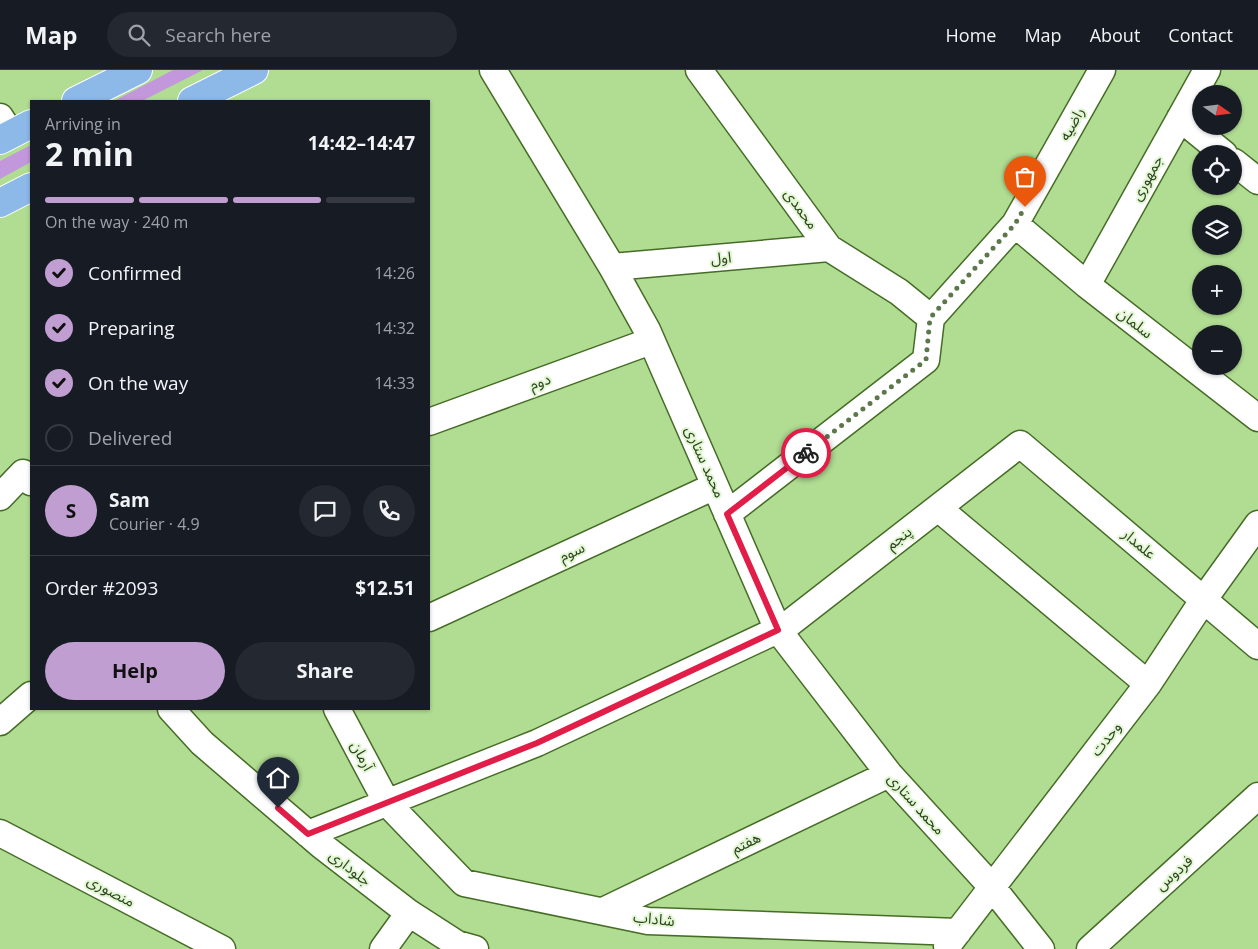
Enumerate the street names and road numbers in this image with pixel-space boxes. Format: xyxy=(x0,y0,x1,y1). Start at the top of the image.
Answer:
street label: راضیه xyxy=(1054,103,1088,144)
street label: جمهوری xyxy=(1125,151,1167,204)
street label: محمدی xyxy=(780,184,823,233)
street label: اول xyxy=(710,246,732,268)
street label: سلمان xyxy=(1114,302,1158,342)
street label: دوم xyxy=(526,368,554,396)
street label: محمد ستاری xyxy=(681,423,731,501)
street label: پنجم xyxy=(881,521,917,555)
street label: علمدار xyxy=(1118,523,1161,563)
street label: سوم xyxy=(556,536,589,567)
street label: وحدت xyxy=(1086,717,1125,760)
street label: آرمان xyxy=(347,737,379,774)
street label: محمد ستاری xyxy=(884,768,950,838)
street label: هفتم xyxy=(728,827,764,859)
street label: جلوداری xyxy=(326,845,376,890)
street label: فردوس xyxy=(1150,850,1197,894)
street label: منصوری xyxy=(84,869,139,911)
street label: شاداب xyxy=(632,906,676,930)

